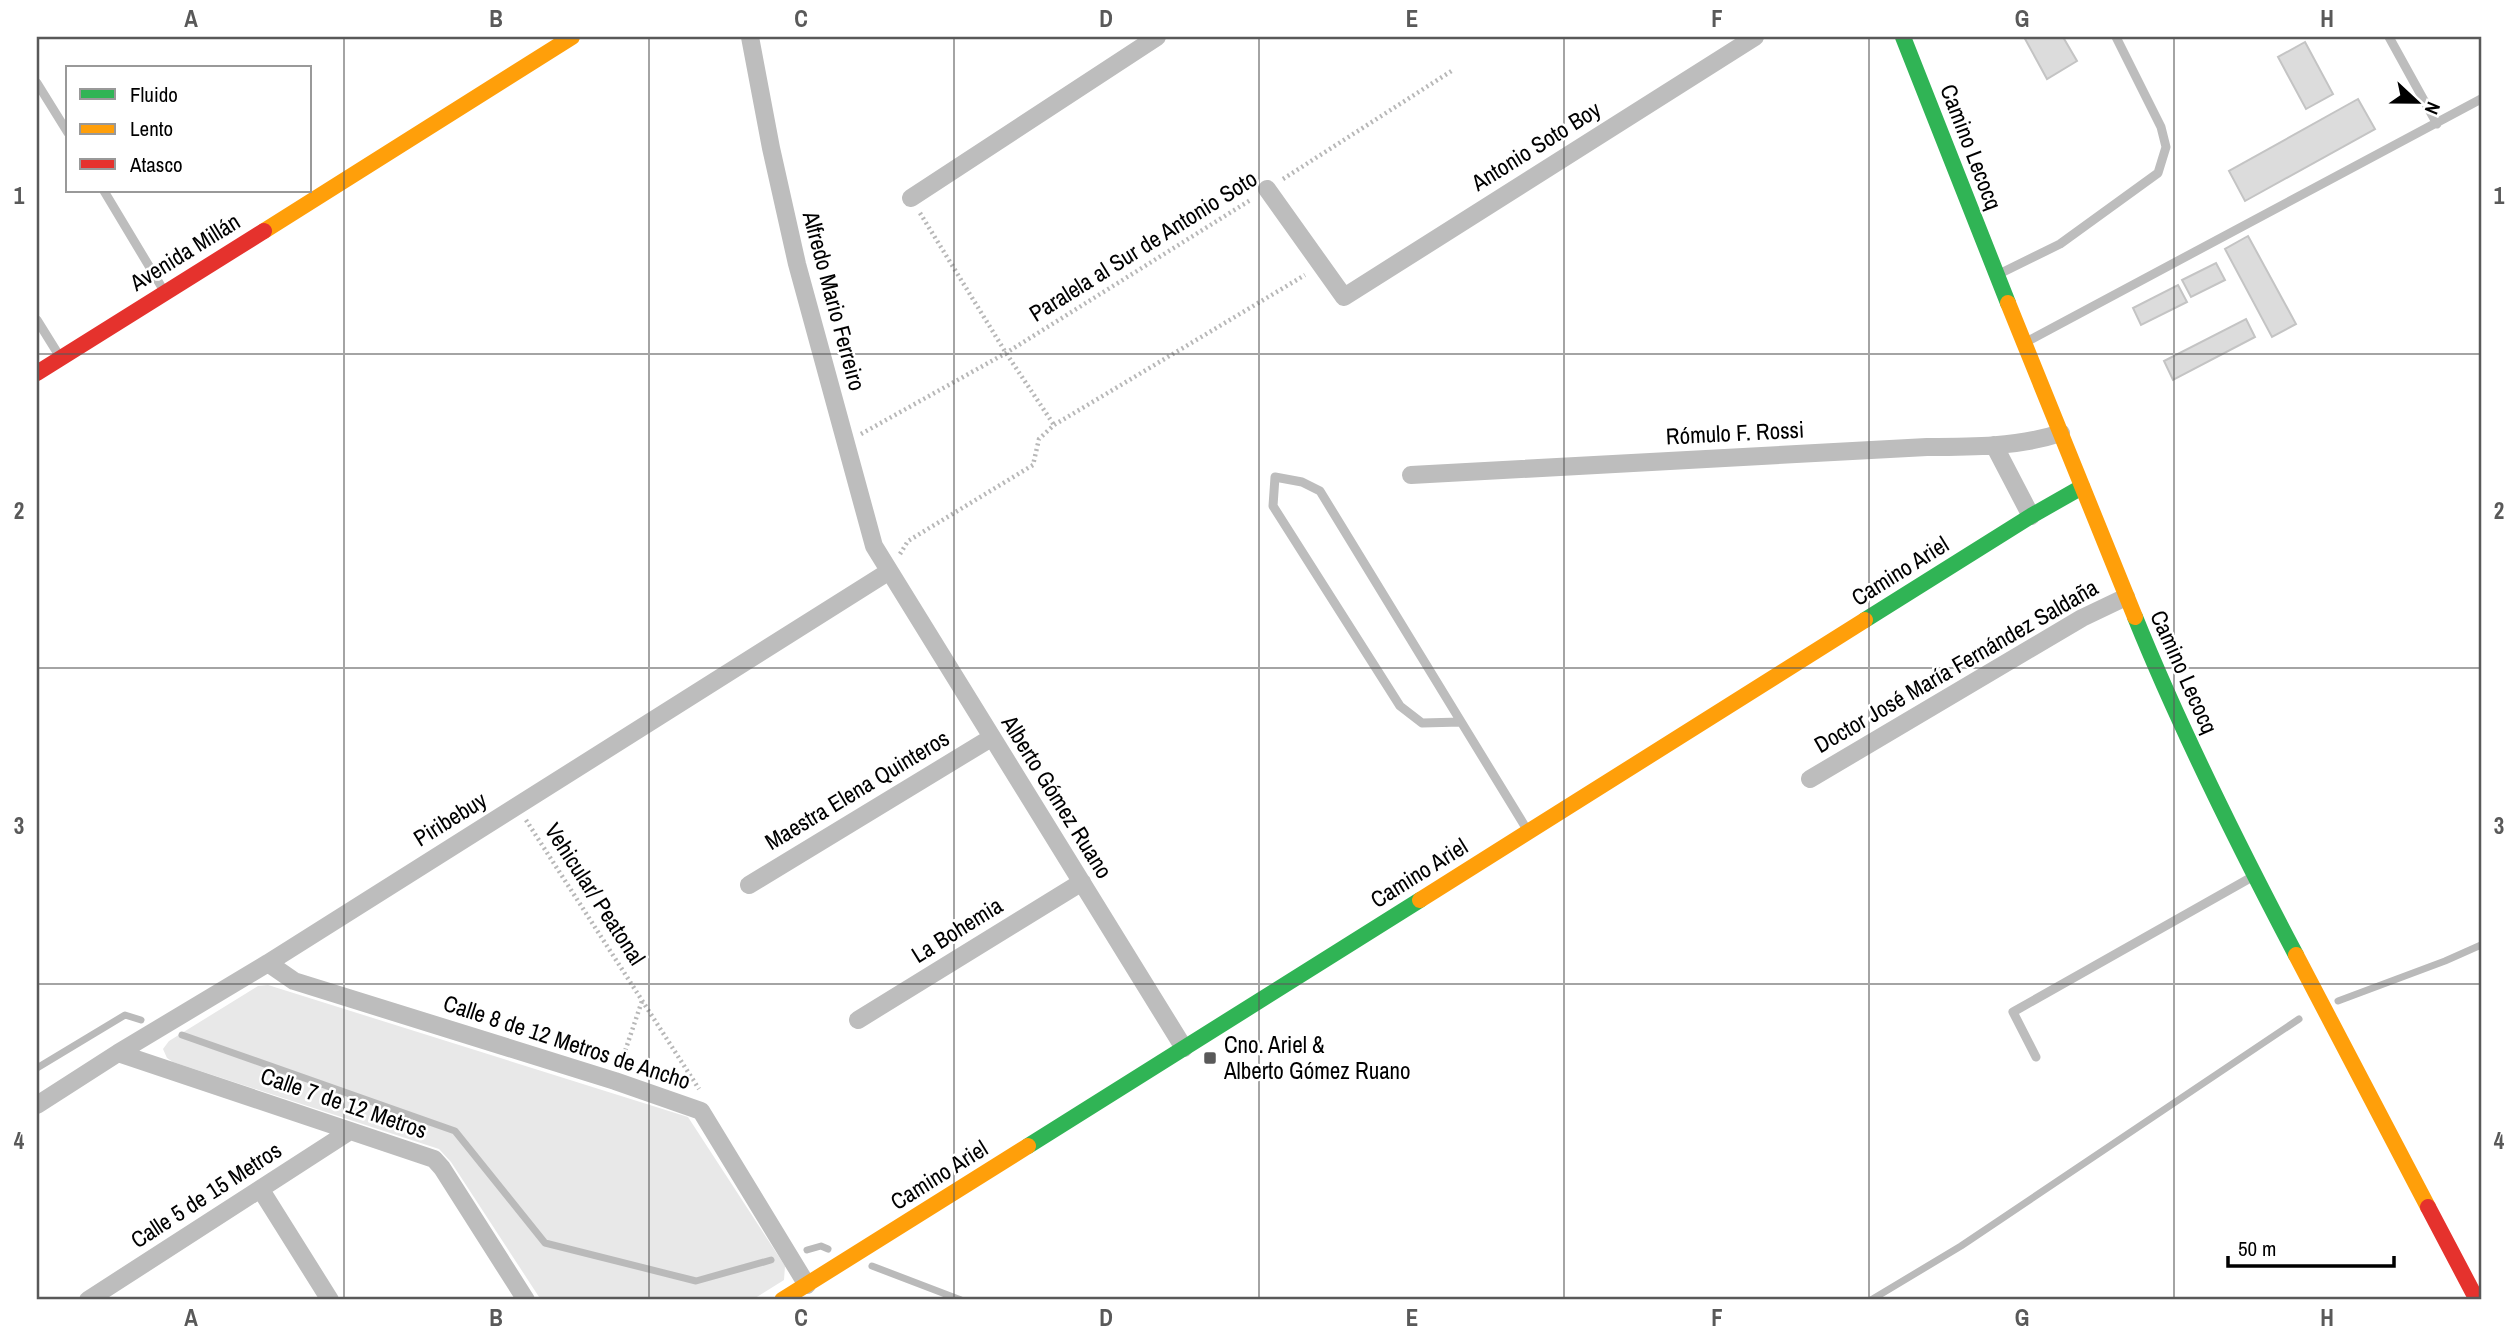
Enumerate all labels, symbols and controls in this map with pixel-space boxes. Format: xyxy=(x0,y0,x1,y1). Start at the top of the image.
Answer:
text: A xyxy=(184,3,198,34)
text: B xyxy=(489,3,503,34)
text: C xyxy=(794,3,808,34)
text: D xyxy=(1099,3,1113,34)
text: E xyxy=(1406,3,1418,34)
text: F xyxy=(1711,3,1723,34)
text: G xyxy=(2015,3,2029,34)
text: H xyxy=(2320,3,2334,34)
legend xyxy=(66,66,312,192)
north arrow xyxy=(2382,66,2452,136)
text: Fluido xyxy=(130,80,178,109)
street label: Camino Lecocq xyxy=(1933,80,2010,214)
street label: Antonio Soto Boy xyxy=(1464,93,1607,198)
text: N xyxy=(2419,98,2447,118)
text: Lento xyxy=(130,114,173,143)
text: Atasco xyxy=(129,150,183,179)
street label: Paralela al Sur de Antonio Soto xyxy=(1023,163,1263,328)
text: 1 xyxy=(14,180,25,211)
text: 1 xyxy=(2494,180,2505,211)
street label: Avenida Millán xyxy=(123,205,246,298)
street label: Alfredo Mario Ferreiro xyxy=(795,207,873,394)
street label: Rómulo F. Rossi xyxy=(1665,413,1805,452)
text: 2 xyxy=(14,495,24,526)
text: 2 xyxy=(2494,495,2504,526)
street label: Camino Ariel xyxy=(1845,529,1954,613)
street label: Doctor José María Fernández Saldaña xyxy=(1808,571,2104,760)
street label: Camino Lecocq xyxy=(2143,605,2225,738)
street label: Alberto Gómez Ruano xyxy=(994,709,1120,884)
street label: Maestra Elena Quinteros xyxy=(759,722,955,857)
street label: Piribebuy xyxy=(407,784,493,853)
text: 3 xyxy=(14,810,24,841)
text: 3 xyxy=(2494,810,2504,841)
street label: Vehicular/ Peatonal xyxy=(538,817,653,971)
street label: Camino Ariel xyxy=(1364,831,1473,915)
street label: La Bohemia xyxy=(905,889,1009,970)
street label: Calle 8 de 12 Metros de Ancho xyxy=(440,987,695,1096)
place label: Cno. Ariel & Alberto Gómez Ruano xyxy=(1223,1029,1411,1086)
marker: Cno. Ariel & Alberto Gómez Ruano xyxy=(1202,1050,1218,1066)
street label: Calle 7 de 12 Metros xyxy=(257,1060,431,1146)
text: 4 xyxy=(14,1125,25,1156)
text: 4 xyxy=(2494,1125,2505,1156)
street label: Camino Ariel xyxy=(884,1133,993,1217)
street label: Calle 5 de 15 Metros xyxy=(124,1134,287,1255)
scale bar xyxy=(2228,1225,2394,1269)
text: 50 m xyxy=(2238,1234,2276,1263)
text: A xyxy=(184,1302,198,1333)
text: B xyxy=(489,1302,503,1333)
text: C xyxy=(794,1302,808,1333)
text: D xyxy=(1099,1302,1113,1333)
text: E xyxy=(1406,1302,1418,1333)
text: F xyxy=(1711,1302,1723,1333)
text: G xyxy=(2015,1302,2029,1333)
text: H xyxy=(2320,1302,2334,1333)

